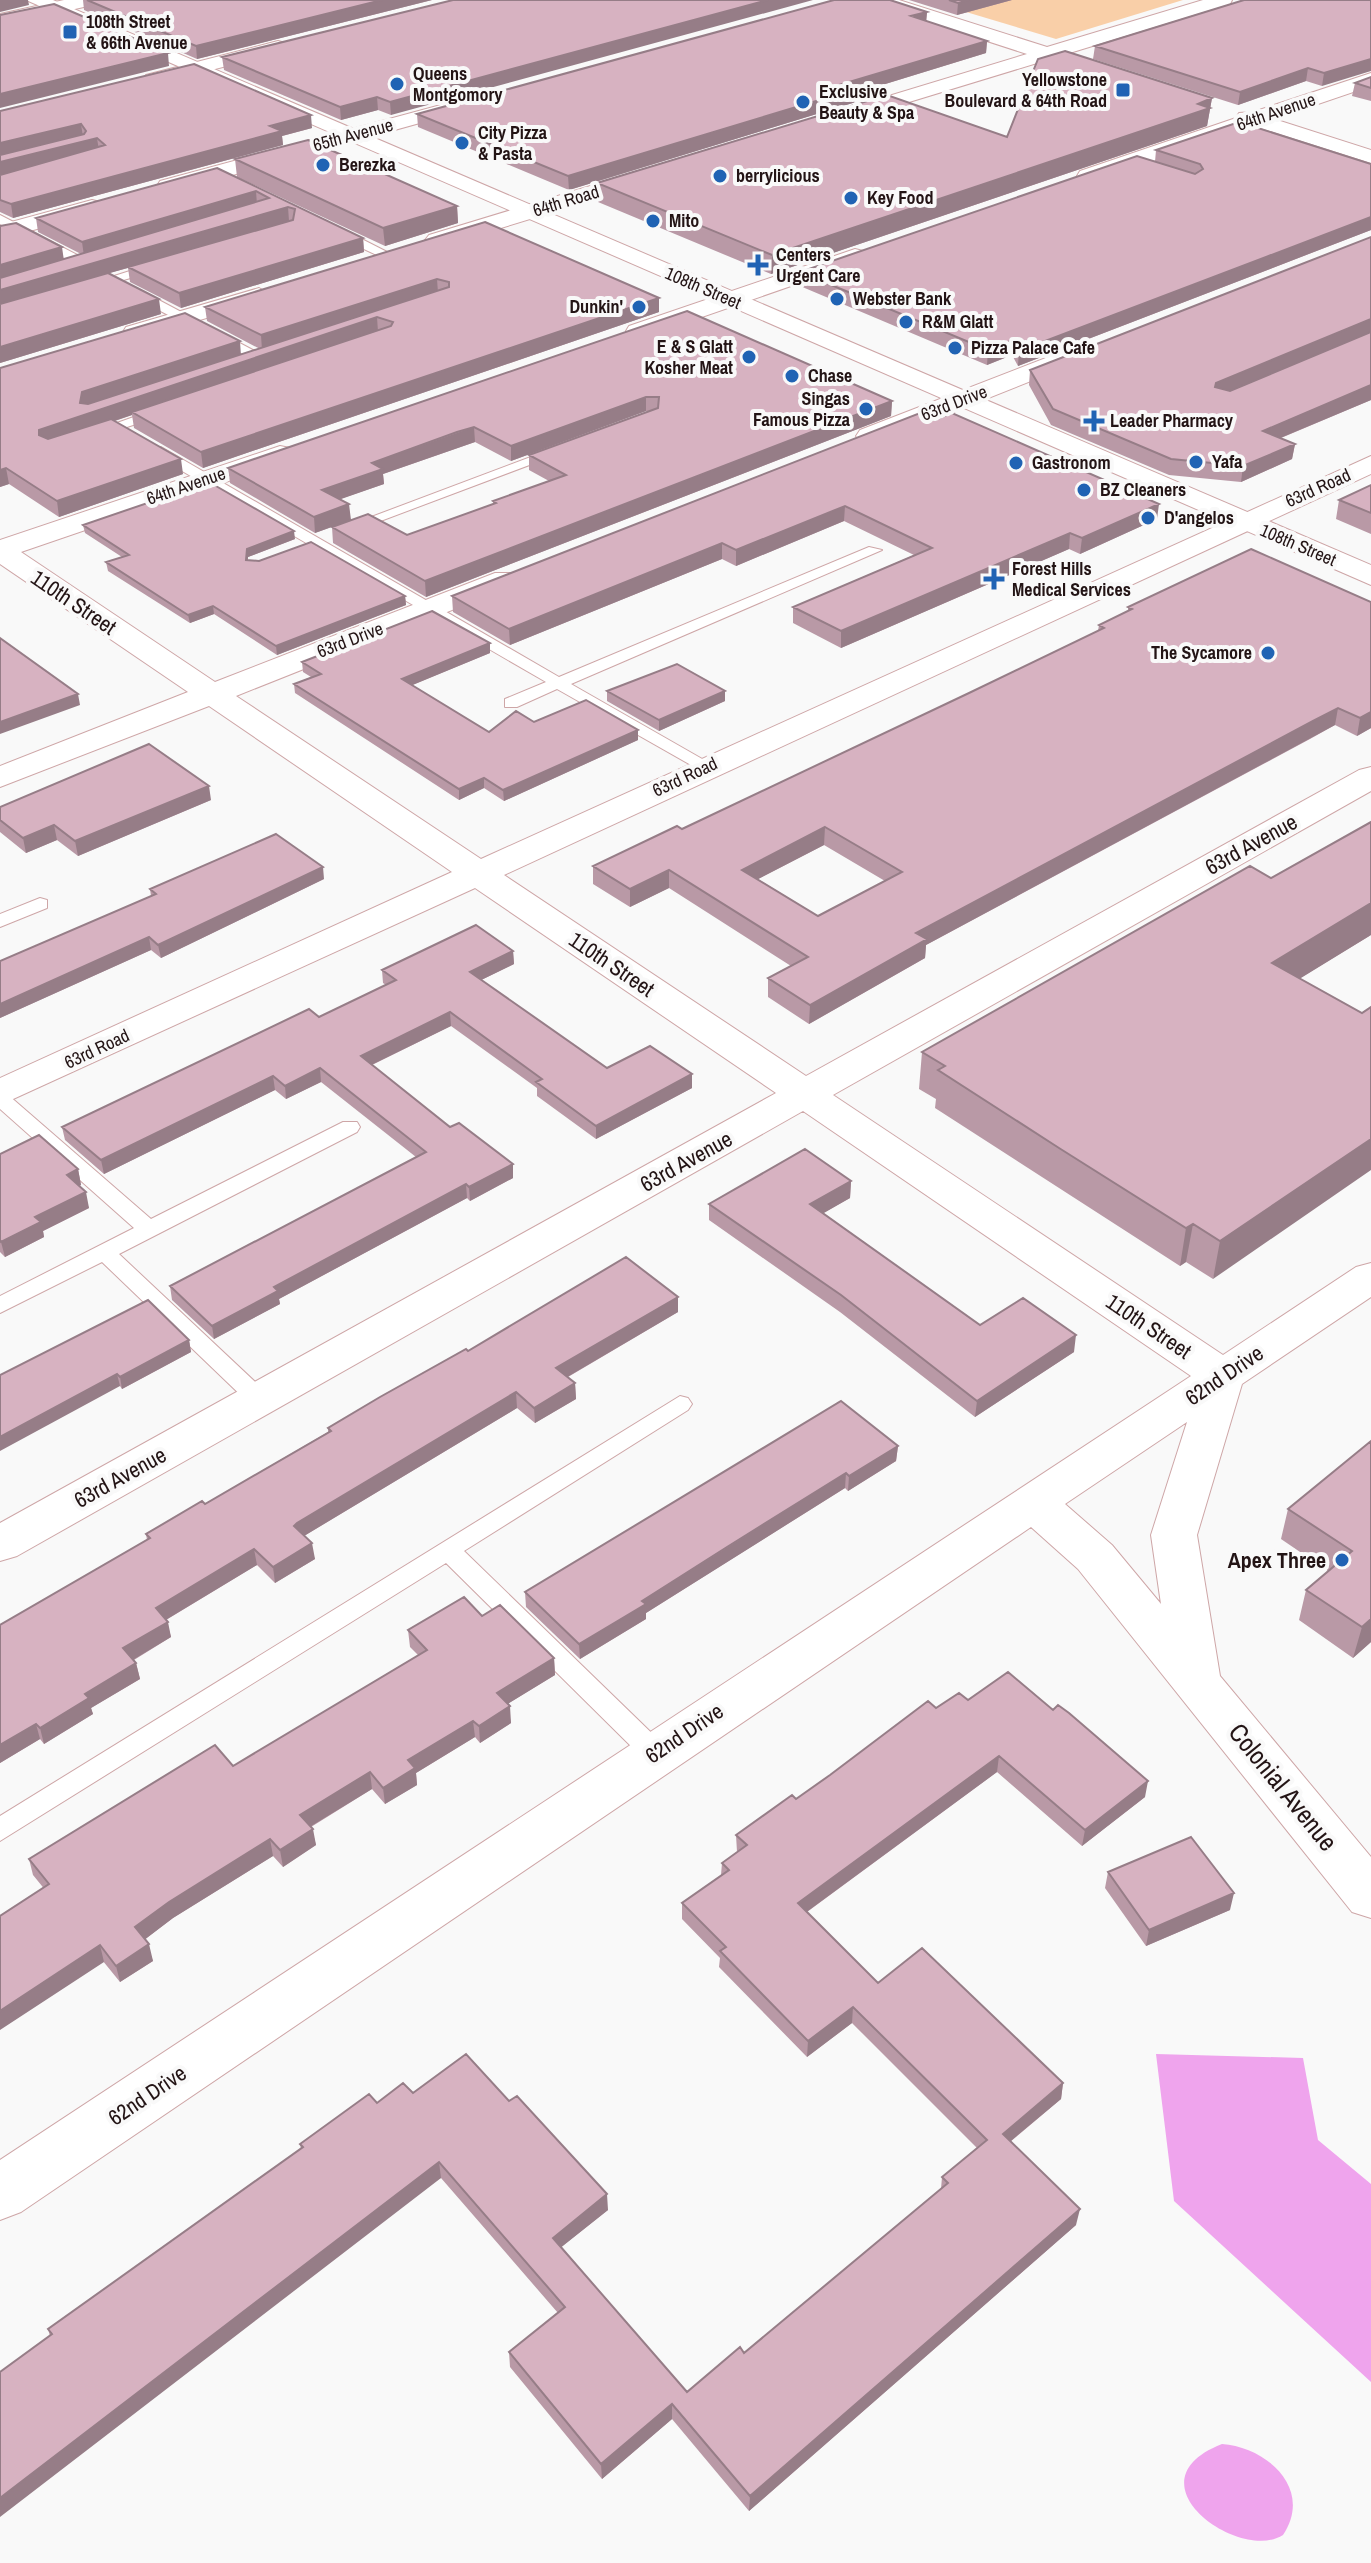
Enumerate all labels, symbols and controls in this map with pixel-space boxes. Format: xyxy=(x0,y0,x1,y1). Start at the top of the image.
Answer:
place label: 108th Street & 66th Avenue xyxy=(86,9,187,55)
marker: 108th Street & 66th Avenue xyxy=(61,23,79,41)
place label: Queens Montgomory xyxy=(413,61,503,107)
place label: Yellowstone Boulevard & 64th Road xyxy=(945,67,1107,113)
marker: Queens Montgomory xyxy=(388,75,406,93)
place label: Exclusive Beauty & Spa xyxy=(819,79,915,125)
marker: Yellowstone Boulevard & 64th Road xyxy=(1114,81,1132,99)
street label: 64th Avenue xyxy=(1233,86,1319,137)
marker: Exclusive Beauty & Spa xyxy=(794,93,812,111)
street label: 65th Avenue xyxy=(310,112,396,157)
place label: City Pizza & Pasta xyxy=(478,120,548,166)
marker: City Pizza & Pasta xyxy=(453,134,471,152)
place label: Berezka xyxy=(339,152,396,177)
marker: Berezka xyxy=(314,156,332,174)
place label: berrylicious xyxy=(736,163,820,188)
marker: berrylicious xyxy=(711,167,729,185)
street label: 64th Road xyxy=(530,179,602,222)
place label: Key Food xyxy=(867,185,934,210)
marker: Key Food xyxy=(842,189,860,207)
place label: Mito xyxy=(669,208,699,233)
marker: Mito xyxy=(644,212,662,230)
place label: Centers Urgent Care xyxy=(776,242,860,288)
marker: Centers Urgent Care xyxy=(747,254,769,276)
street label: 108th Street xyxy=(661,260,745,315)
place label: Webster Bank xyxy=(853,286,952,311)
marker: Webster Bank xyxy=(828,290,846,308)
place label: Dunkin' xyxy=(569,294,623,319)
marker: Dunkin' xyxy=(630,298,648,316)
place label: R&M Glatt xyxy=(922,309,993,334)
marker: R&M Glatt xyxy=(897,313,915,331)
place label: E & S Glatt Kosher Meat xyxy=(644,334,733,380)
place label: Pizza Palace Cafe xyxy=(971,335,1095,360)
marker: Pizza Palace Cafe xyxy=(946,339,964,357)
marker: E & S Glatt Kosher Meat xyxy=(740,348,758,366)
place label: Chase xyxy=(808,363,852,388)
marker: Chase xyxy=(783,367,801,385)
street label: 63rd Drive xyxy=(917,379,990,427)
place label: Singas Famous Pizza xyxy=(753,386,851,432)
marker: Singas Famous Pizza xyxy=(857,400,875,418)
place label: Leader Pharmacy xyxy=(1110,408,1234,433)
marker: Leader Pharmacy xyxy=(1085,412,1103,430)
place label: Yafa xyxy=(1212,449,1243,474)
place label: Gastronom xyxy=(1032,450,1111,475)
marker: Yafa xyxy=(1187,453,1205,471)
marker: Gastronom xyxy=(1007,454,1025,472)
street label: 64th Avenue xyxy=(143,460,229,511)
street label: 63rd Road xyxy=(1281,462,1354,513)
place label: BZ Cleaners xyxy=(1100,477,1186,502)
marker: BZ Cleaners xyxy=(1075,481,1093,499)
place label: D'angelos xyxy=(1164,505,1234,530)
marker: D'angelos xyxy=(1139,509,1157,527)
street label: 108th Street xyxy=(1256,517,1340,572)
place label: Forest Hills Medical Services xyxy=(1012,556,1131,602)
street label: 110th Street xyxy=(25,562,123,642)
marker: Forest Hills Medical Services xyxy=(983,568,1005,590)
street label: 63rd Drive xyxy=(313,616,386,664)
place label: The Sycamore xyxy=(1151,640,1252,665)
marker: The Sycamore xyxy=(1259,644,1277,662)
street label: 63rd Road xyxy=(648,751,721,802)
street label: 63rd Avenue xyxy=(1200,806,1302,882)
street label: 110th Street xyxy=(563,924,661,1004)
street label: 63rd Road xyxy=(60,1023,133,1074)
street label: 63rd Avenue xyxy=(635,1123,737,1199)
street label: 110th Street xyxy=(1100,1286,1198,1366)
street label: 62nd Drive xyxy=(1179,1338,1269,1412)
street label: 63rd Avenue xyxy=(69,1439,171,1515)
place label: Apex Three xyxy=(1228,1545,1326,1575)
marker: Apex Three xyxy=(1333,1551,1351,1569)
street label: 62nd Drive xyxy=(639,1696,729,1770)
street label: Colonial Avenue xyxy=(1221,1715,1346,1858)
street label: 62nd Drive xyxy=(102,2058,192,2132)

